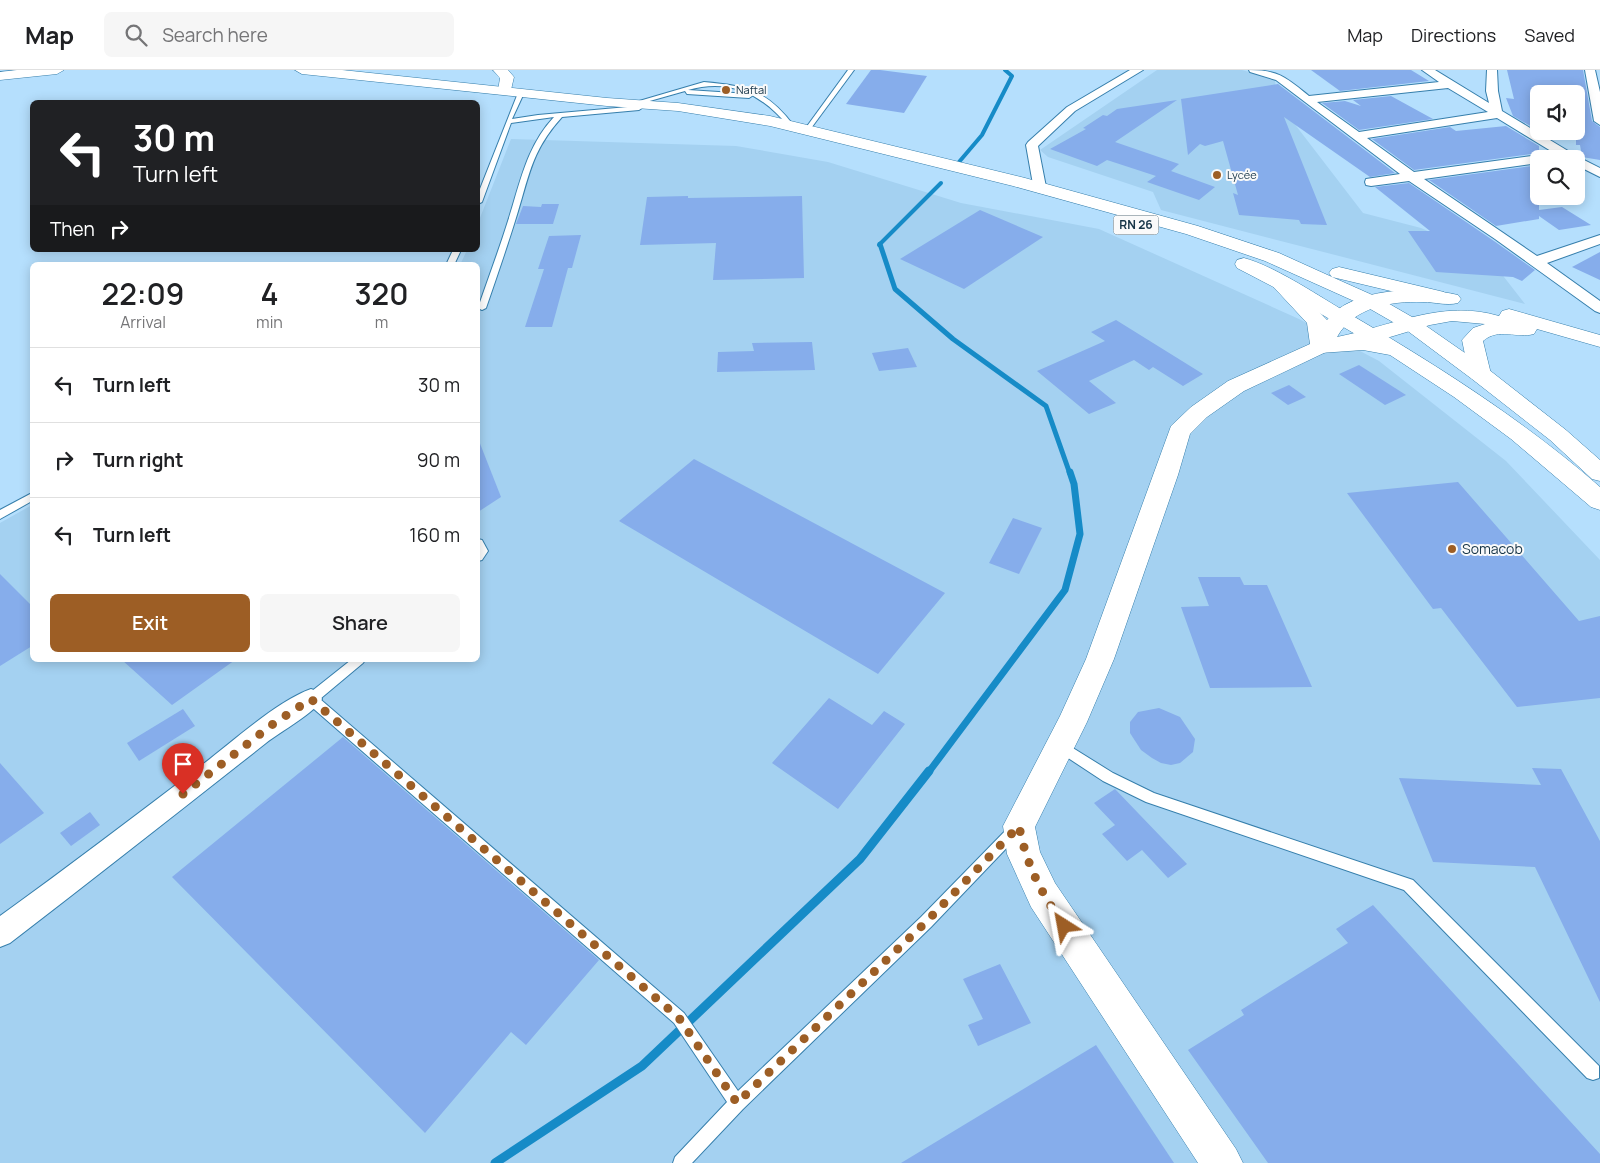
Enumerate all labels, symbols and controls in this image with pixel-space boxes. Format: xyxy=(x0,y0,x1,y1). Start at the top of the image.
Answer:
search box xyxy=(104,12,454,57)
text: Map xyxy=(25,18,74,51)
icon: search xyxy=(122,21,150,49)
text: Search here xyxy=(162,22,268,48)
text: Map xyxy=(1347,23,1383,47)
text: Directions xyxy=(1411,23,1496,47)
text: Saved xyxy=(1524,23,1575,47)
place label: Naftal xyxy=(736,82,767,97)
marker: Naftal xyxy=(720,84,732,96)
map controls xyxy=(1530,85,1585,205)
button: sound xyxy=(1530,85,1585,140)
text: 30 m xyxy=(133,114,215,162)
icon: left xyxy=(50,120,115,185)
button: search xyxy=(1530,150,1585,205)
text: Turn left xyxy=(133,159,218,189)
place label: Lycée xyxy=(1227,167,1257,182)
marker: Lycée xyxy=(1211,169,1223,181)
icon: right xyxy=(105,215,133,243)
text: Then xyxy=(50,216,95,242)
road number: RN 26 xyxy=(1114,216,1158,234)
text: 22:09 xyxy=(102,273,185,314)
text: 4 xyxy=(260,273,279,314)
text: 320 xyxy=(354,273,408,314)
text: Arrival xyxy=(120,311,166,333)
text: min xyxy=(256,311,283,333)
text: m xyxy=(375,311,388,333)
icon: left xyxy=(50,371,78,399)
text: Turn left xyxy=(93,372,171,398)
text: 30 m xyxy=(418,372,460,398)
icon: right xyxy=(50,446,78,474)
text: Turn right xyxy=(93,447,183,473)
text: 90 m xyxy=(417,447,460,473)
icon: left xyxy=(50,521,78,549)
text: Turn left xyxy=(93,522,171,548)
text: 160 m xyxy=(409,522,460,548)
place label: Somacob xyxy=(1462,539,1523,558)
marker: Somacob xyxy=(1446,543,1458,555)
button: Exit xyxy=(50,594,250,652)
button: Share xyxy=(260,594,460,652)
pin xyxy=(162,743,204,794)
icon: arrive xyxy=(169,750,197,778)
position arrow xyxy=(1037,899,1089,951)

